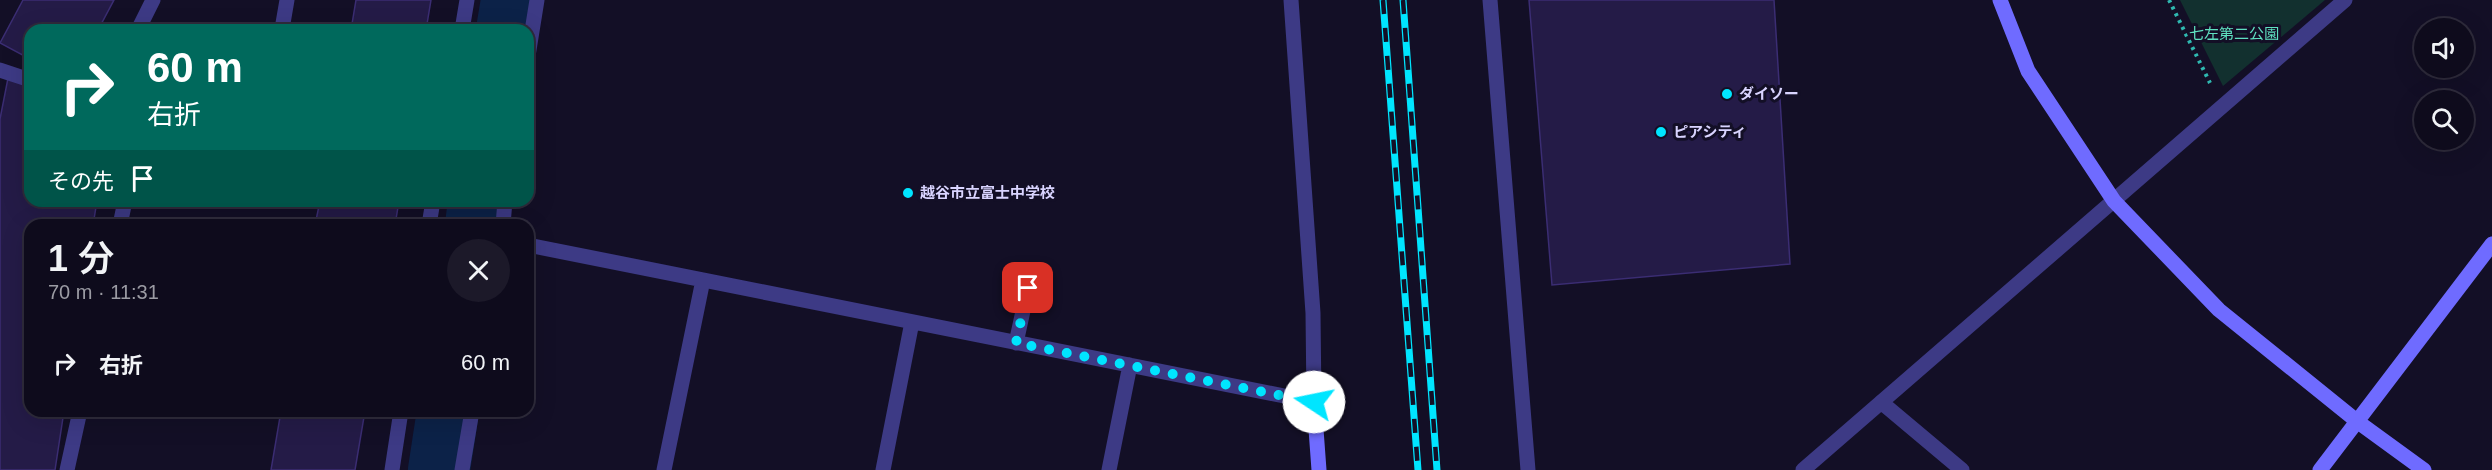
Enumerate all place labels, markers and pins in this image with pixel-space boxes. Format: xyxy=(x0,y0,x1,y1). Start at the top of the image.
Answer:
place label: ダイソー xyxy=(1739,85,1799,102)
marker: ダイソー xyxy=(1720,87,1734,101)
place label: ピアシティ xyxy=(1673,123,1747,140)
marker: ピアシティ xyxy=(1654,125,1668,139)
place label: 越谷市立富士中学校 xyxy=(920,184,1055,201)
marker: 越谷市立富士中学校 xyxy=(901,186,915,200)
pin xyxy=(1002,262,1053,313)

